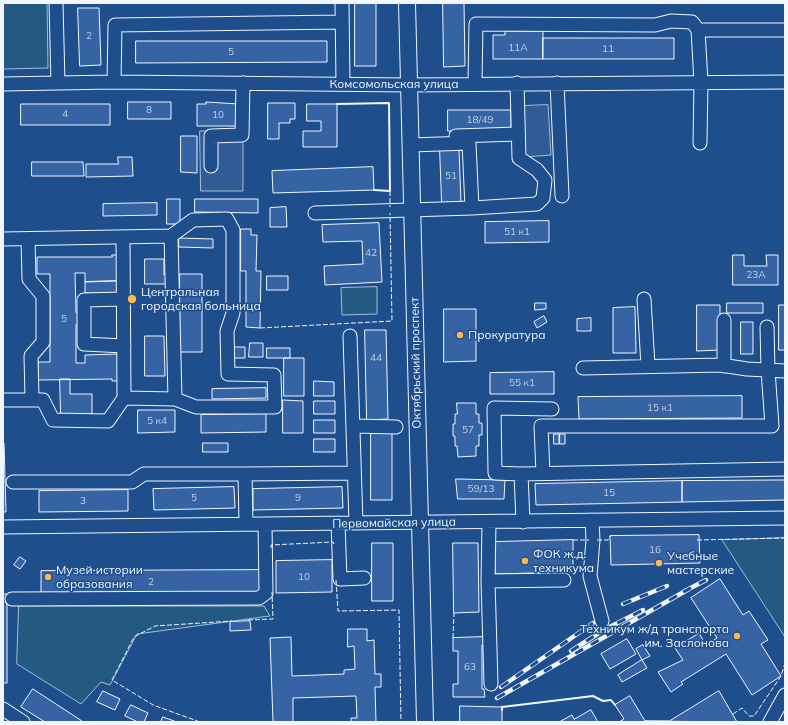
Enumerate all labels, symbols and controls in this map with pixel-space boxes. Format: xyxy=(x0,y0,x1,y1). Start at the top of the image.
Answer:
house number: 2 xyxy=(86,30,92,42)
house number: 11А xyxy=(508,42,528,54)
house number: 11 xyxy=(602,43,614,55)
house number: 5 xyxy=(228,46,234,58)
street label: Комсомольская улица xyxy=(330,77,458,91)
house number: 8 xyxy=(146,104,152,116)
house number: 4 xyxy=(62,108,68,120)
house number: 10 xyxy=(212,109,224,121)
house number: 18/49 xyxy=(467,114,493,126)
house number: 51 xyxy=(445,170,457,182)
house number: 51 к1 xyxy=(504,226,530,238)
house number: 42 xyxy=(365,247,377,259)
house number: 23А xyxy=(746,269,766,281)
place label: Центральная городская больница xyxy=(141,285,261,313)
marker: Центральная городская больница xyxy=(126,293,138,305)
street label: Октябрьский проспект xyxy=(408,297,424,429)
house number: 5 xyxy=(61,313,67,325)
place label: Прокуратура xyxy=(468,328,546,342)
marker: Прокуратура xyxy=(455,330,465,340)
house number: 44 xyxy=(370,352,382,364)
house number: 55 к1 xyxy=(509,377,535,389)
house number: 15 к1 xyxy=(647,402,673,414)
house number: 5 к4 xyxy=(147,415,167,427)
house number: 57 xyxy=(462,424,474,436)
house number: 59/13 xyxy=(468,483,494,495)
house number: 15 xyxy=(603,487,615,499)
house number: 5 xyxy=(191,492,197,504)
house number: 9 xyxy=(295,492,301,504)
house number: 3 xyxy=(80,495,86,507)
street label: Первомайская улица xyxy=(332,515,456,531)
house number: 16 xyxy=(649,544,661,556)
place label: ФОК ж.д. техникума xyxy=(533,547,594,575)
place label: Учебные мастерские xyxy=(667,549,734,577)
marker: ФОК ж.д. техникума xyxy=(520,556,530,566)
marker: Учебные мастерские xyxy=(654,558,664,568)
place label: Музей истории образования xyxy=(56,563,143,591)
house number: 10 xyxy=(298,571,310,583)
marker: Музей истории образования xyxy=(43,572,53,582)
house number: 2 xyxy=(148,576,154,588)
place label: Техникум ж/д транспорта им. Заслонова xyxy=(580,622,729,650)
marker: Техникум ж/д транспорта им. Заслонова xyxy=(732,631,742,641)
house number: 63 xyxy=(464,661,476,673)

